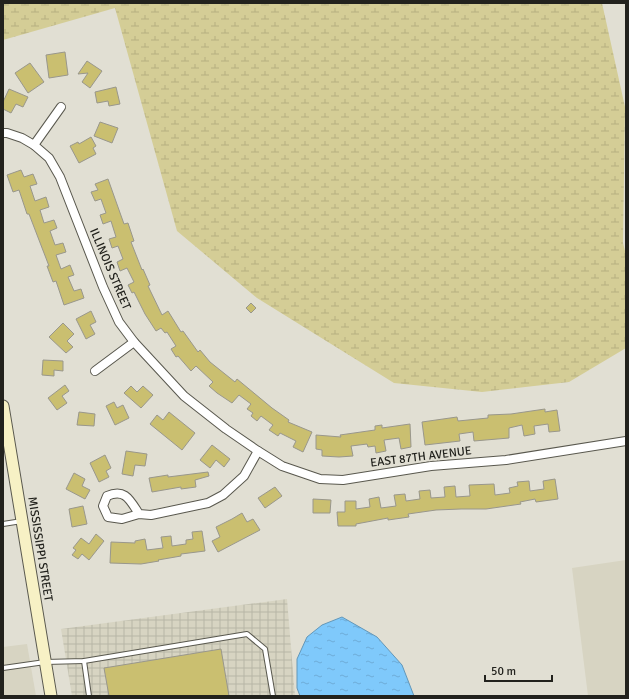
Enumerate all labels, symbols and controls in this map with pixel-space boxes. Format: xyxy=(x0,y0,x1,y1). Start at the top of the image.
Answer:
street label: ILLINOIS STREET xyxy=(86,226,134,312)
street label: EAST 87TH AVENUE xyxy=(369,443,473,471)
street label: MISSISSIPPI STREET xyxy=(24,496,56,602)
scale bar xyxy=(485,657,552,683)
text: 50 m xyxy=(491,664,516,679)

